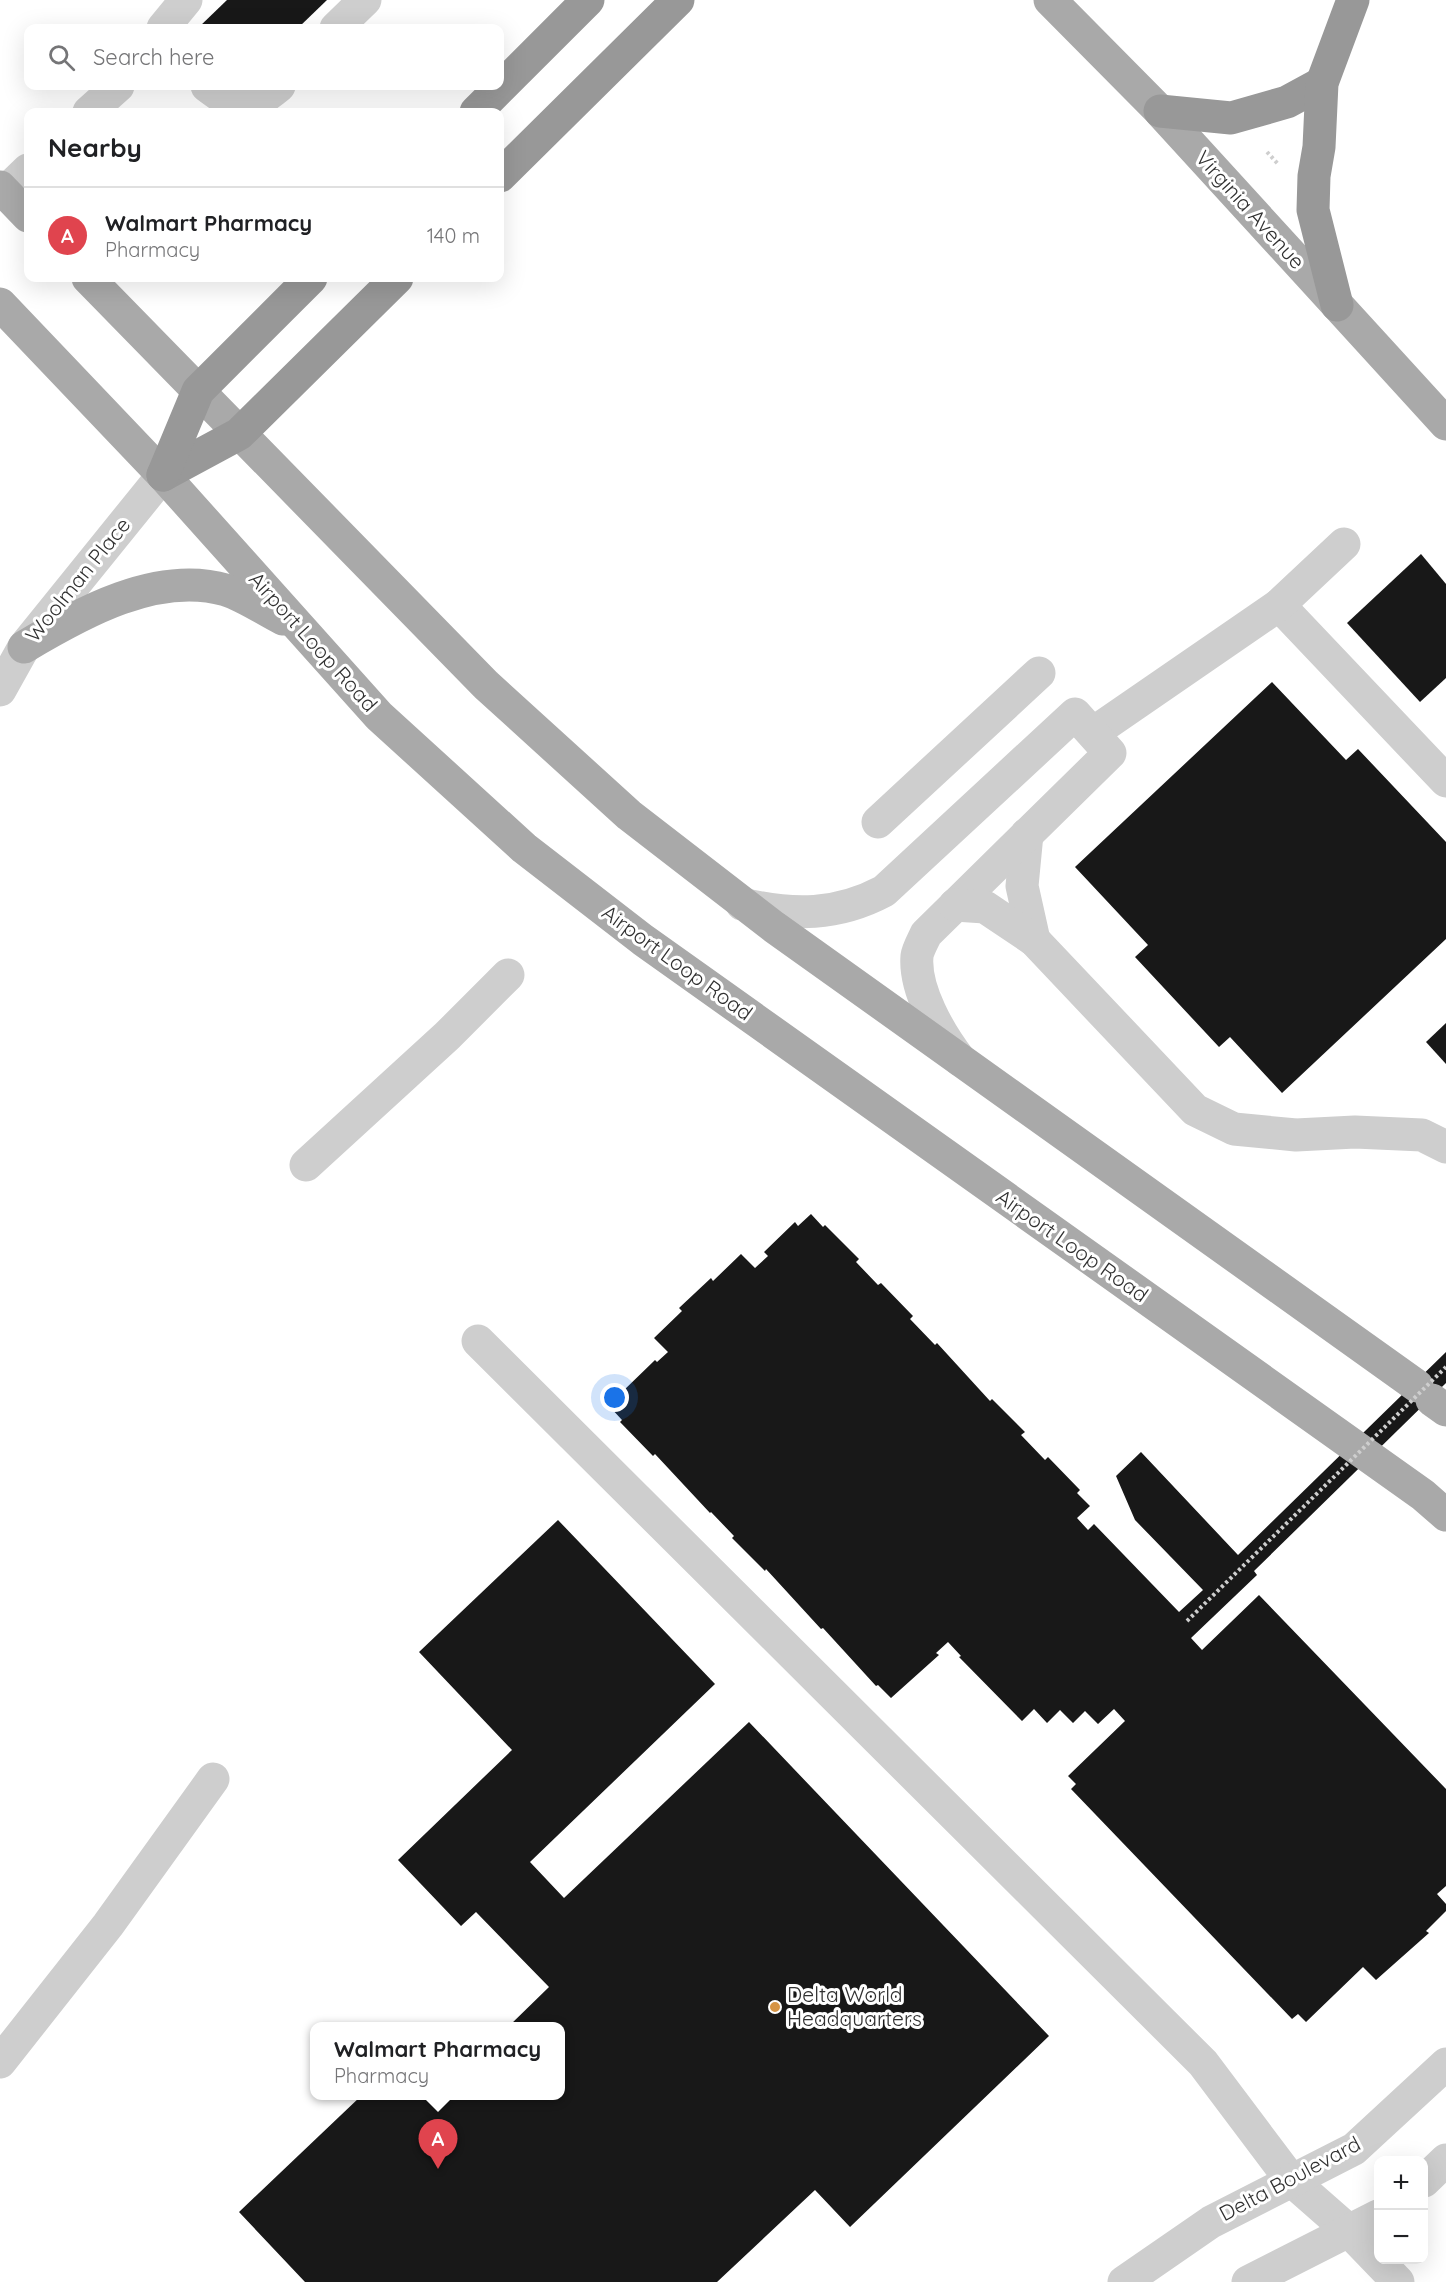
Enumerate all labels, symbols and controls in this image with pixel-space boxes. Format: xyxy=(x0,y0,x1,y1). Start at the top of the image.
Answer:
search box xyxy=(24,24,504,90)
icon: search xyxy=(45,41,78,74)
text: Search here xyxy=(93,43,214,71)
text: Nearby xyxy=(48,131,142,164)
street label: Virginia Avenue xyxy=(1191,145,1311,274)
text: Walmart Pharmacy xyxy=(105,209,312,237)
text: A xyxy=(61,223,74,248)
text: 140 m xyxy=(427,223,480,248)
text: Pharmacy xyxy=(105,237,200,262)
street label: Woolman Place xyxy=(19,512,135,647)
street label: Airport Loop Road xyxy=(244,566,384,717)
street label: Airport Loop Road xyxy=(597,899,758,1025)
street label: Airport Loop Road xyxy=(992,1183,1154,1307)
your location xyxy=(600,1383,629,1412)
place label: Delta World Headquarters xyxy=(787,1981,922,2031)
marker: Delta World Headquarters xyxy=(768,2000,782,2014)
popup xyxy=(310,2022,565,2100)
text: Walmart Pharmacy xyxy=(334,2035,541,2063)
text: Pharmacy xyxy=(334,2063,429,2088)
pin: A xyxy=(418,2120,458,2169)
street label: Delta Boulevard xyxy=(1214,2130,1365,2226)
map controls xyxy=(1374,2156,1428,2264)
button: + xyxy=(1374,2156,1428,2210)
button: − xyxy=(1374,2210,1428,2264)

